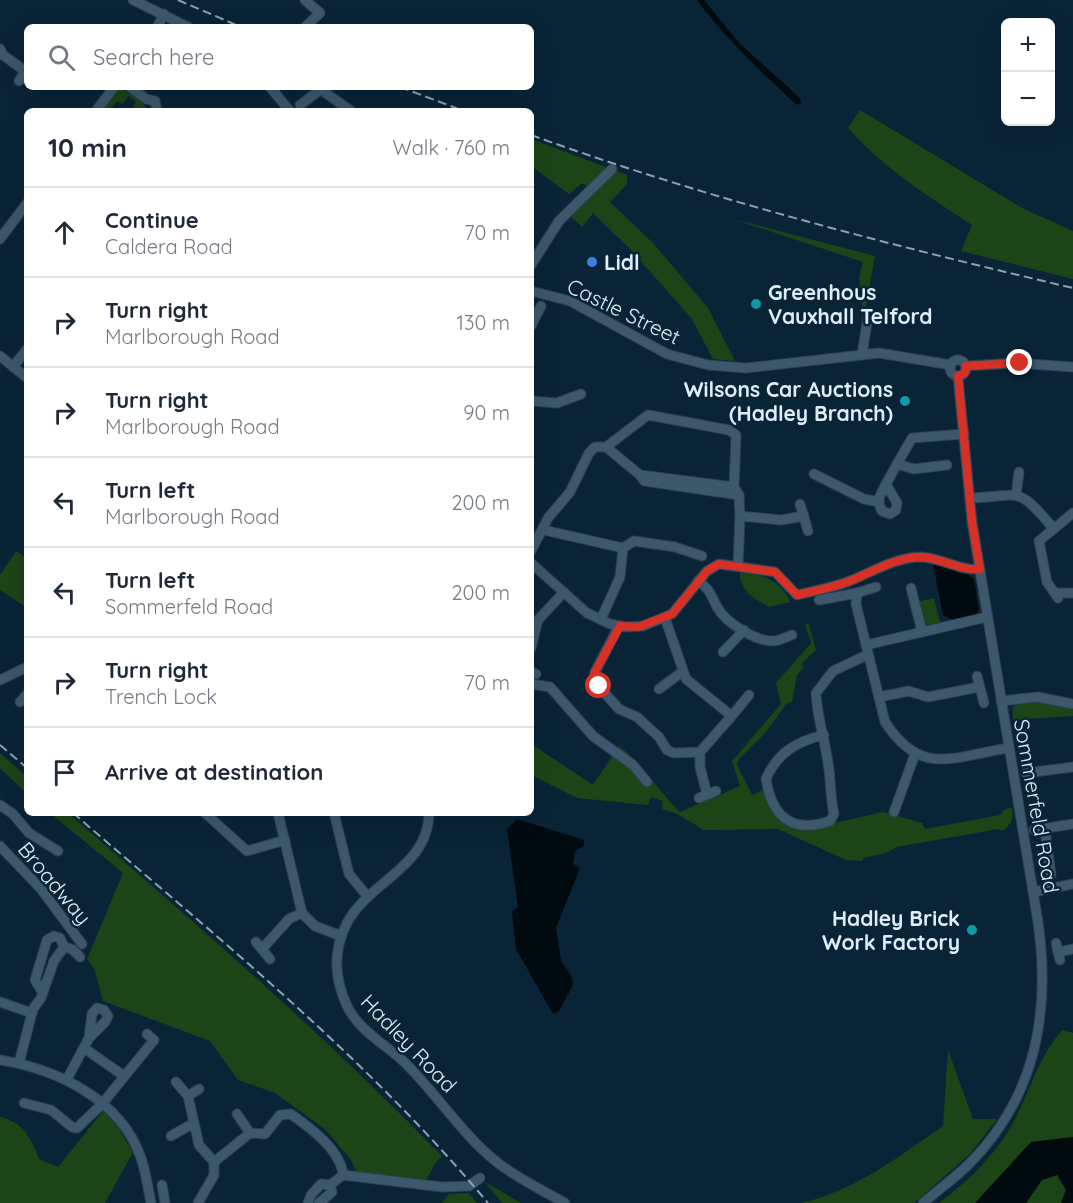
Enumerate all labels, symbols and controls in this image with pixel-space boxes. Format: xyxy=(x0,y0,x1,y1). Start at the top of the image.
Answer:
map controls xyxy=(1001,18,1055,126)
button: + xyxy=(1001,18,1055,72)
search box xyxy=(24,24,534,90)
icon: search xyxy=(45,41,78,74)
text: Search here xyxy=(93,43,214,71)
button: − xyxy=(1001,72,1055,126)
text: 10 min xyxy=(48,131,127,164)
text: Walk · 760 m xyxy=(393,135,510,160)
text: Continue xyxy=(105,206,199,234)
icon: ahead xyxy=(48,216,81,249)
text: 70 m xyxy=(464,220,510,245)
text: Caldera Road xyxy=(105,234,233,259)
place label: Lidl xyxy=(604,249,640,275)
marker: Lidl xyxy=(585,255,599,269)
street label: Castle Street xyxy=(563,272,685,350)
place label: Greenhous Vauxhall Telford xyxy=(768,279,932,329)
text: Turn right xyxy=(105,296,209,324)
marker: Greenhous Vauxhall Telford xyxy=(749,297,763,311)
icon: right xyxy=(48,306,81,339)
text: 130 m xyxy=(457,310,510,335)
text: Marlborough Road xyxy=(105,324,280,349)
route end xyxy=(1006,349,1032,375)
place label: Wilsons Car Auctions (Hadley Branch) xyxy=(684,376,893,426)
text: Turn right xyxy=(105,386,209,414)
marker: Wilsons Car Auctions (Hadley Branch) xyxy=(898,394,912,408)
icon: right xyxy=(48,396,81,429)
text: 90 m xyxy=(463,400,510,425)
text: Marlborough Road xyxy=(105,414,280,439)
text: Turn left xyxy=(105,476,195,504)
icon: left xyxy=(48,486,81,519)
text: 200 m xyxy=(451,490,510,515)
text: Marlborough Road xyxy=(105,504,280,529)
text: Turn left xyxy=(105,566,195,594)
icon: left xyxy=(48,576,81,609)
text: 200 m xyxy=(451,580,510,605)
text: Sommerfeld Road xyxy=(105,594,273,619)
text: Turn right xyxy=(105,656,209,684)
icon: right xyxy=(48,666,81,699)
text: 70 m xyxy=(464,670,510,695)
route start xyxy=(585,672,611,698)
text: Trench Lock xyxy=(105,684,217,709)
street label: Sommerfeld Road xyxy=(1009,717,1065,895)
icon: arrive xyxy=(48,756,81,789)
text: Arrive at destination xyxy=(105,758,323,786)
street label: Broadway xyxy=(13,836,97,930)
place label: Hadley Brick Work Factory xyxy=(822,905,960,955)
marker: Hadley Brick Work Factory xyxy=(965,923,979,937)
street label: Hadley Road xyxy=(356,988,462,1098)

